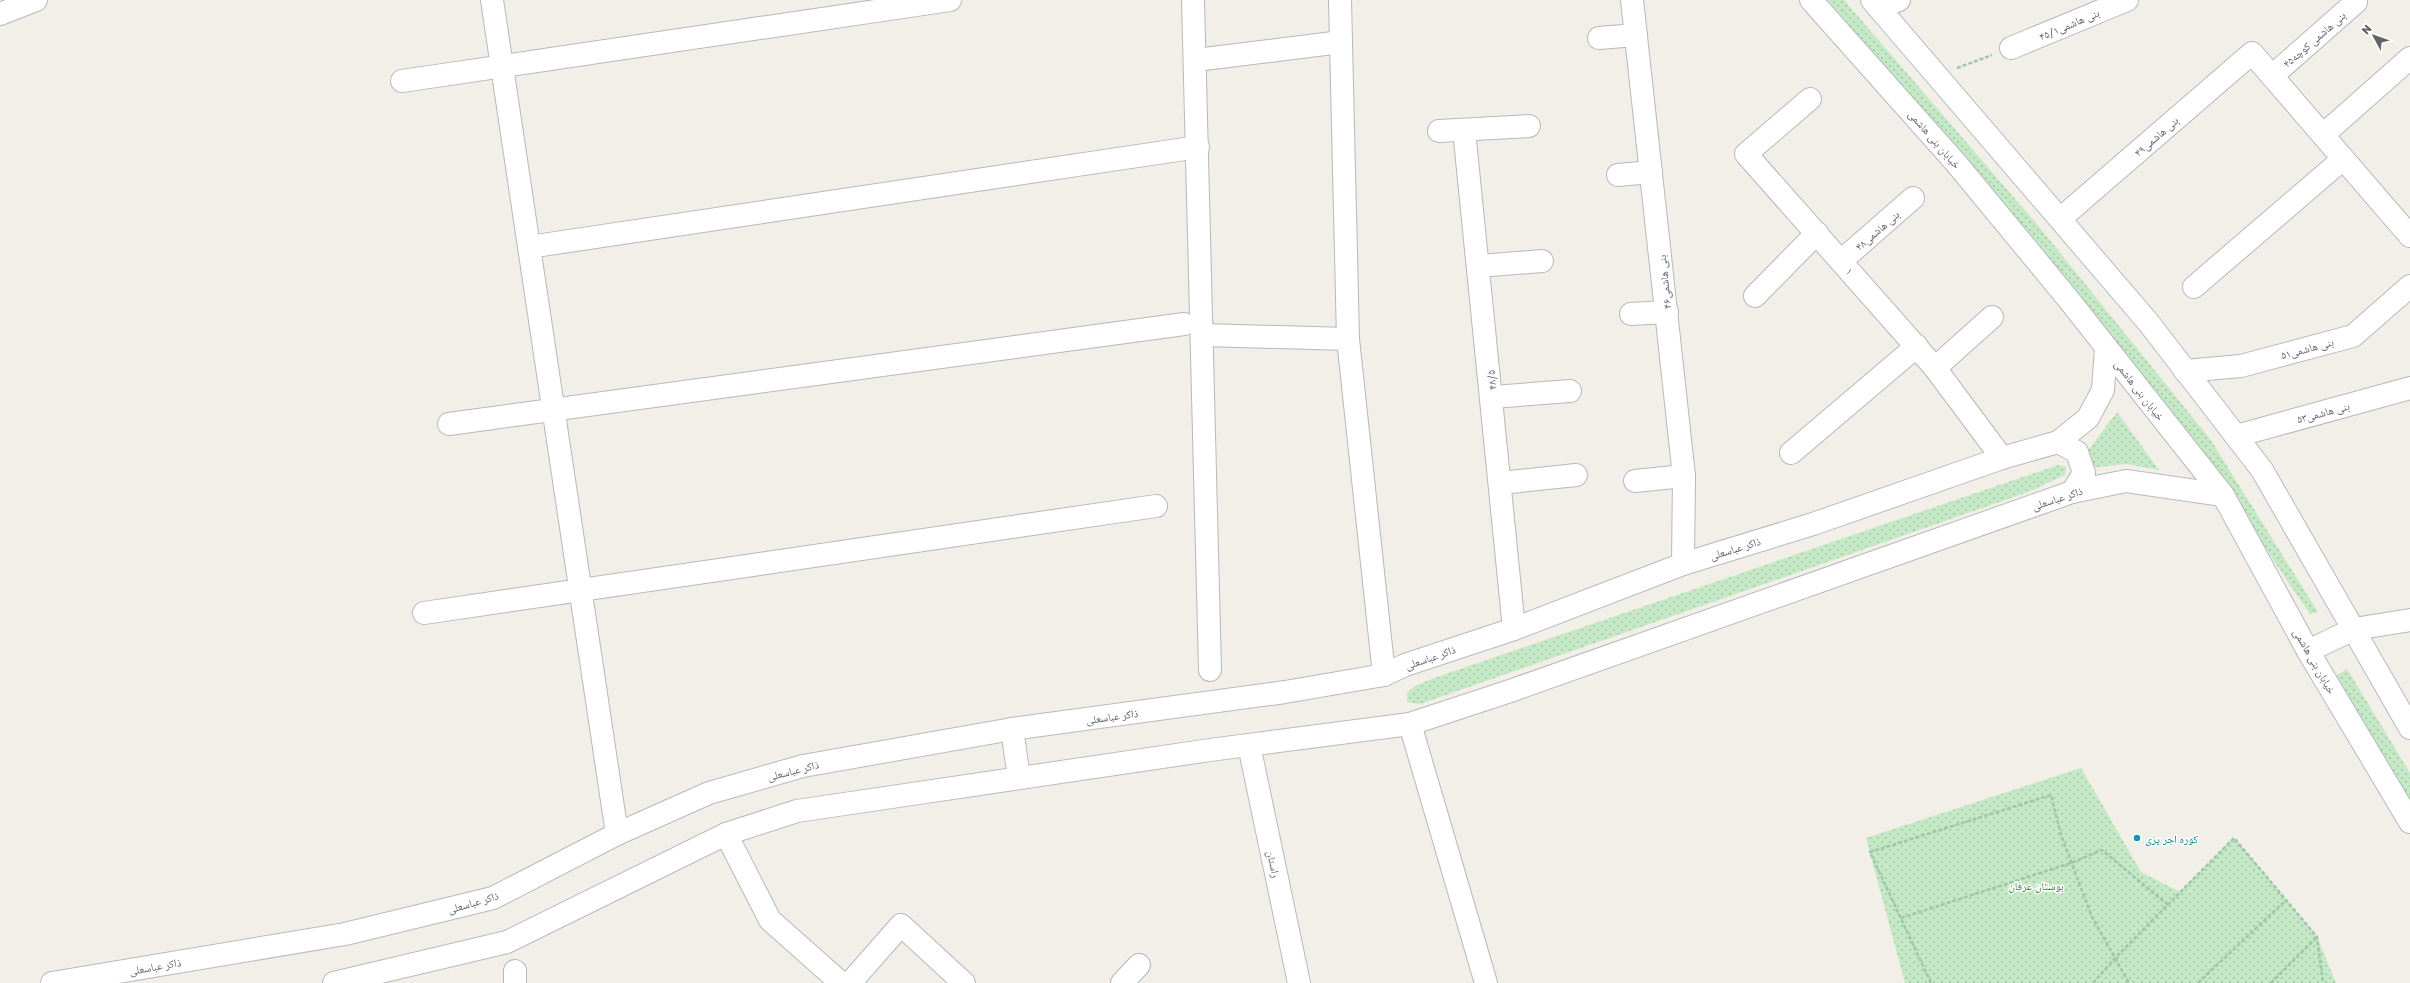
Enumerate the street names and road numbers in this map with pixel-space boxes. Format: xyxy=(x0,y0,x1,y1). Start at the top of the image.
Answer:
street label: ۴۵/۱بنی هاشمی xyxy=(2037,5,2102,43)
street label: بنی هاشمی کوچه۴۵ xyxy=(2280,8,2349,70)
street label: خیابان بنی هاشمی xyxy=(1905,107,1964,171)
street label: بنی هاشمی۴۹ xyxy=(2131,113,2181,159)
street label: ۴۸بنی هاشمی xyxy=(1852,207,1902,253)
street label: بنی هاشمی۴۶ xyxy=(1655,254,1674,310)
street label: ۱ xyxy=(1843,265,1857,277)
street label: بنی هاشمی۵۱ xyxy=(2279,335,2335,362)
street label: خیابان بنی هاشمی xyxy=(2112,357,2168,423)
street label: ۴۸/۵ xyxy=(1483,369,1499,391)
street label: بنی هاشمی۵۳ xyxy=(2295,399,2351,426)
street label: ذاکر عباسعلی xyxy=(2030,484,2085,513)
street label: ذاکر عباسعلی xyxy=(1708,534,1763,563)
street label: خیابان بنی هاشمی xyxy=(2290,626,2339,696)
street label: ذاکر عباسعلی xyxy=(1403,642,1458,673)
street label: ذاکر عباسعلی xyxy=(1085,706,1139,727)
street label: ذاکر عباسعلی xyxy=(766,757,821,784)
street label: راستان xyxy=(1264,849,1283,879)
street label: ذاکر عباسعلی xyxy=(446,888,501,916)
street label: ذاکر عباسعلی xyxy=(128,955,183,978)

